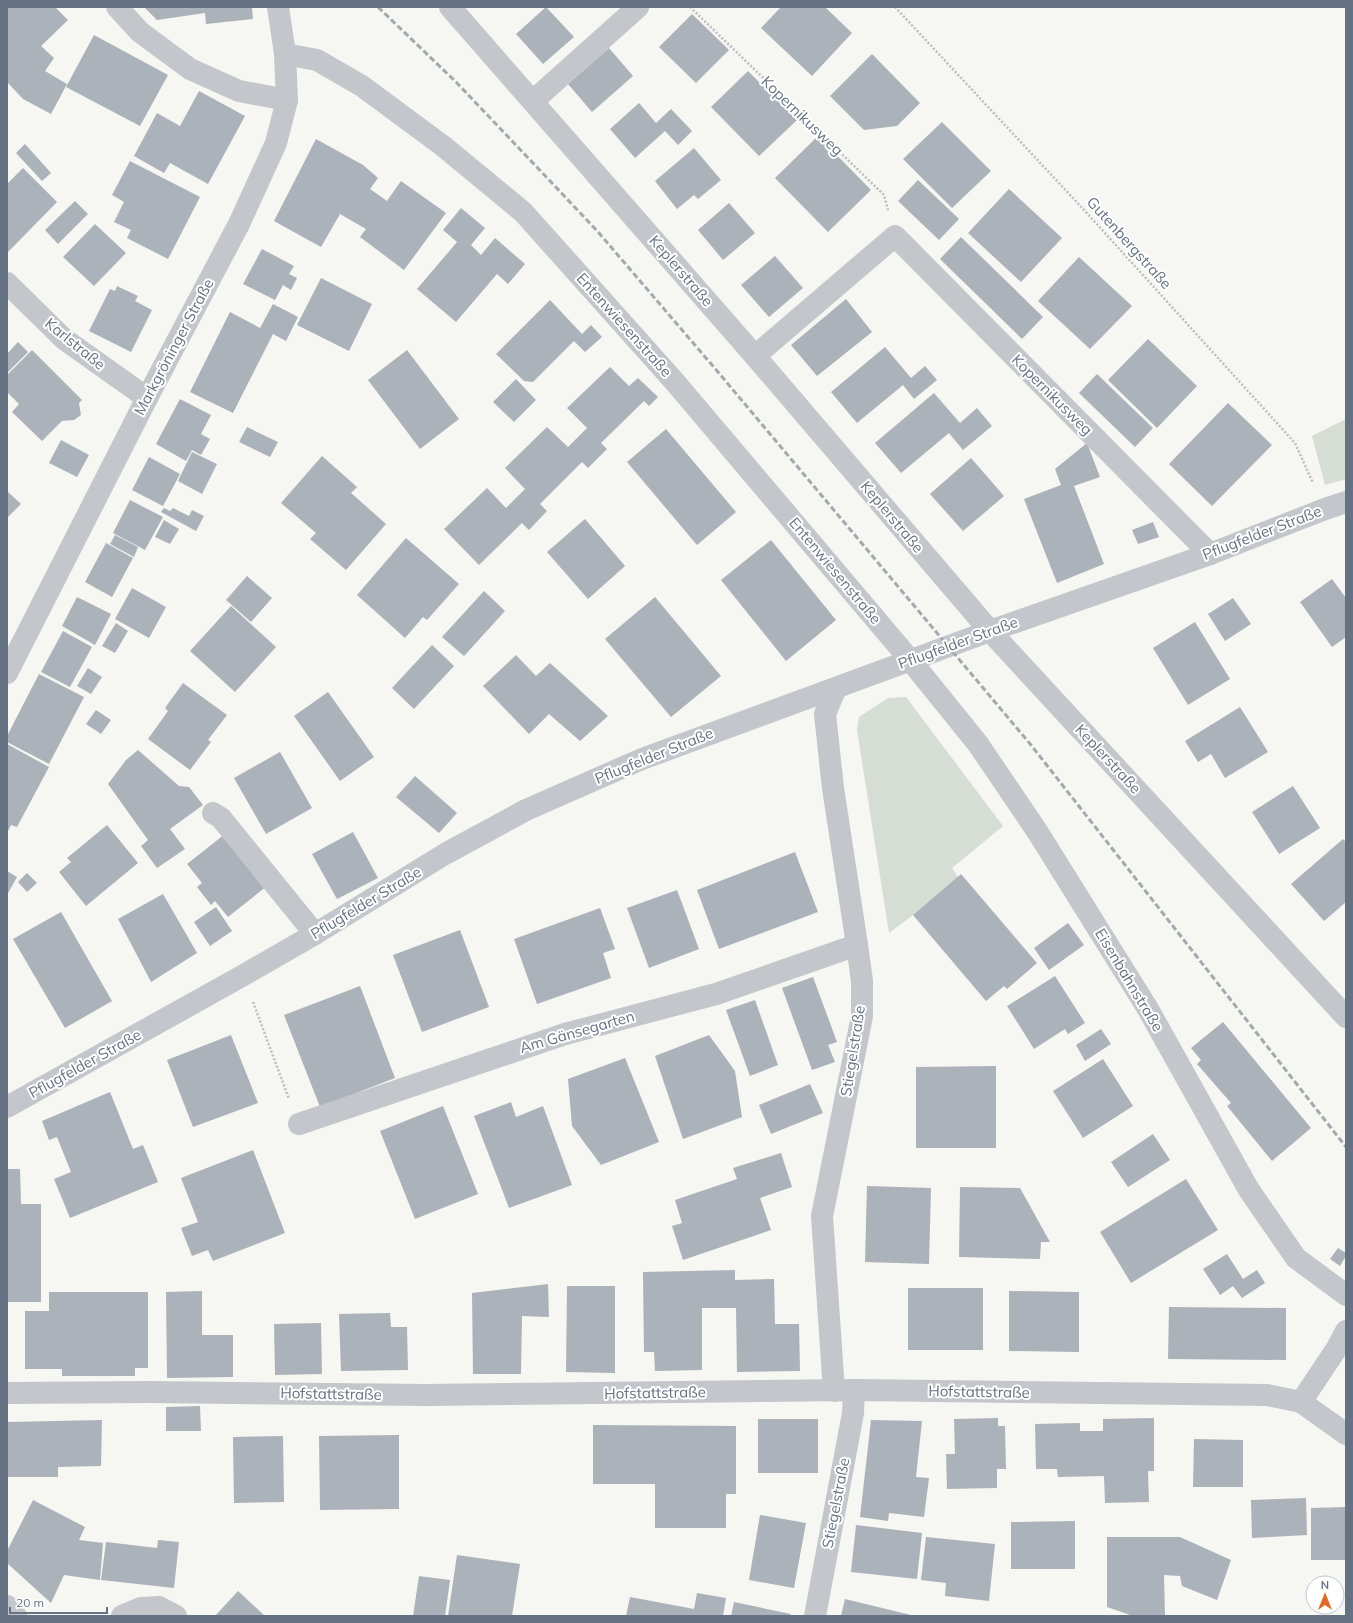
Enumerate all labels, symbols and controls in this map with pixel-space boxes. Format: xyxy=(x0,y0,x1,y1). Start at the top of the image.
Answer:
street label: Kopernikusweg xyxy=(757,72,847,160)
street label: Gutenbergstraße xyxy=(1083,192,1176,293)
street label: Keplerstraße xyxy=(645,231,718,310)
street label: Entenwiesenstraße xyxy=(573,269,676,381)
street label: Markgröninger Straße xyxy=(129,275,218,418)
street label: Karlstraße xyxy=(41,314,109,374)
street label: Kopernikusweg xyxy=(1008,350,1097,439)
street label: Keplerstraße xyxy=(857,477,928,557)
street label: Pflugfelder Straße xyxy=(1200,501,1324,564)
street label: Entenwiesenstraße xyxy=(785,513,886,628)
street label: Pflugfelder Straße xyxy=(895,612,1020,673)
street label: Keplerstraße xyxy=(1071,720,1145,797)
street label: Pflugfelder Straße xyxy=(592,723,716,788)
street label: Pflugfelder Straße xyxy=(307,862,425,943)
street label: Eisenbahnstraße xyxy=(1091,925,1168,1035)
street label: Stiegelstraße xyxy=(836,1004,869,1098)
street label: Am Gänsegarten xyxy=(517,1006,636,1057)
street label: Pflugfelder Straße xyxy=(25,1025,144,1102)
street label: Hofstattstraße xyxy=(928,1381,1030,1402)
street label: Hofstattstraße xyxy=(604,1382,706,1403)
street label: Hofstattstraße xyxy=(280,1383,382,1404)
street label: Stiegelstraße xyxy=(817,1456,854,1550)
north arrow xyxy=(1305,1575,1345,1615)
text: N xyxy=(1321,1578,1329,1592)
scale bar xyxy=(10,1589,107,1615)
text: 20 m xyxy=(16,1595,44,1610)

